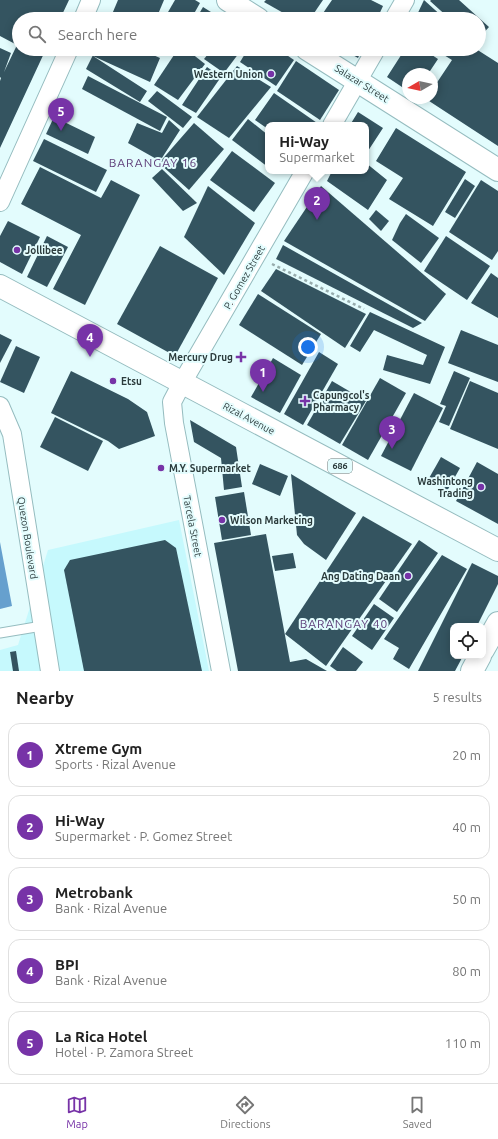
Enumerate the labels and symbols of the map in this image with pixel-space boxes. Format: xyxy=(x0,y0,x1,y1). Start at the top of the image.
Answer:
street label: Salazar Street xyxy=(333,62,391,105)
north arrow xyxy=(402,68,438,104)
place label: Western Union xyxy=(194,69,263,80)
marker: Western Union xyxy=(266,69,276,79)
pin: 5 xyxy=(48,98,74,131)
district label: BARANGAY 16 xyxy=(109,156,197,169)
pin: 2 xyxy=(304,187,330,220)
street label: P. Gomez Street xyxy=(222,244,267,311)
marker: Jollibee xyxy=(12,245,22,255)
place label: Jollibee xyxy=(25,245,63,256)
pin: 4 xyxy=(77,324,103,357)
your location xyxy=(298,337,318,357)
place label: Mercury Drug xyxy=(168,352,233,363)
marker: Mercury Drug xyxy=(236,352,246,362)
pin: 1 xyxy=(250,359,276,392)
marker: Etsu xyxy=(108,376,118,386)
place label: Etsu xyxy=(121,376,142,387)
place label: Capungcol's Pharmacy xyxy=(313,390,370,413)
marker: Capungcol's Pharmacy xyxy=(300,396,310,406)
street label: Rizal Avenue xyxy=(221,400,277,437)
pin: 3 xyxy=(379,416,405,449)
road number: 686 xyxy=(328,459,352,473)
marker: M.Y. Supermarket xyxy=(156,463,166,473)
place label: M.Y. Supermarket xyxy=(169,463,251,474)
place label: Washintong Trading xyxy=(417,476,473,499)
marker: Washintong Trading xyxy=(476,482,486,492)
street label: Tarcela Street xyxy=(181,495,204,558)
street label: Quezon Boulevard xyxy=(16,496,39,580)
marker: Wilson Marketing xyxy=(217,515,227,525)
place label: Wilson Marketing xyxy=(230,515,313,526)
place label: Ang Dating Daan xyxy=(321,571,400,582)
marker: Ang Dating Daan xyxy=(403,571,413,581)
district label: BARANGAY 40 xyxy=(300,617,388,630)

